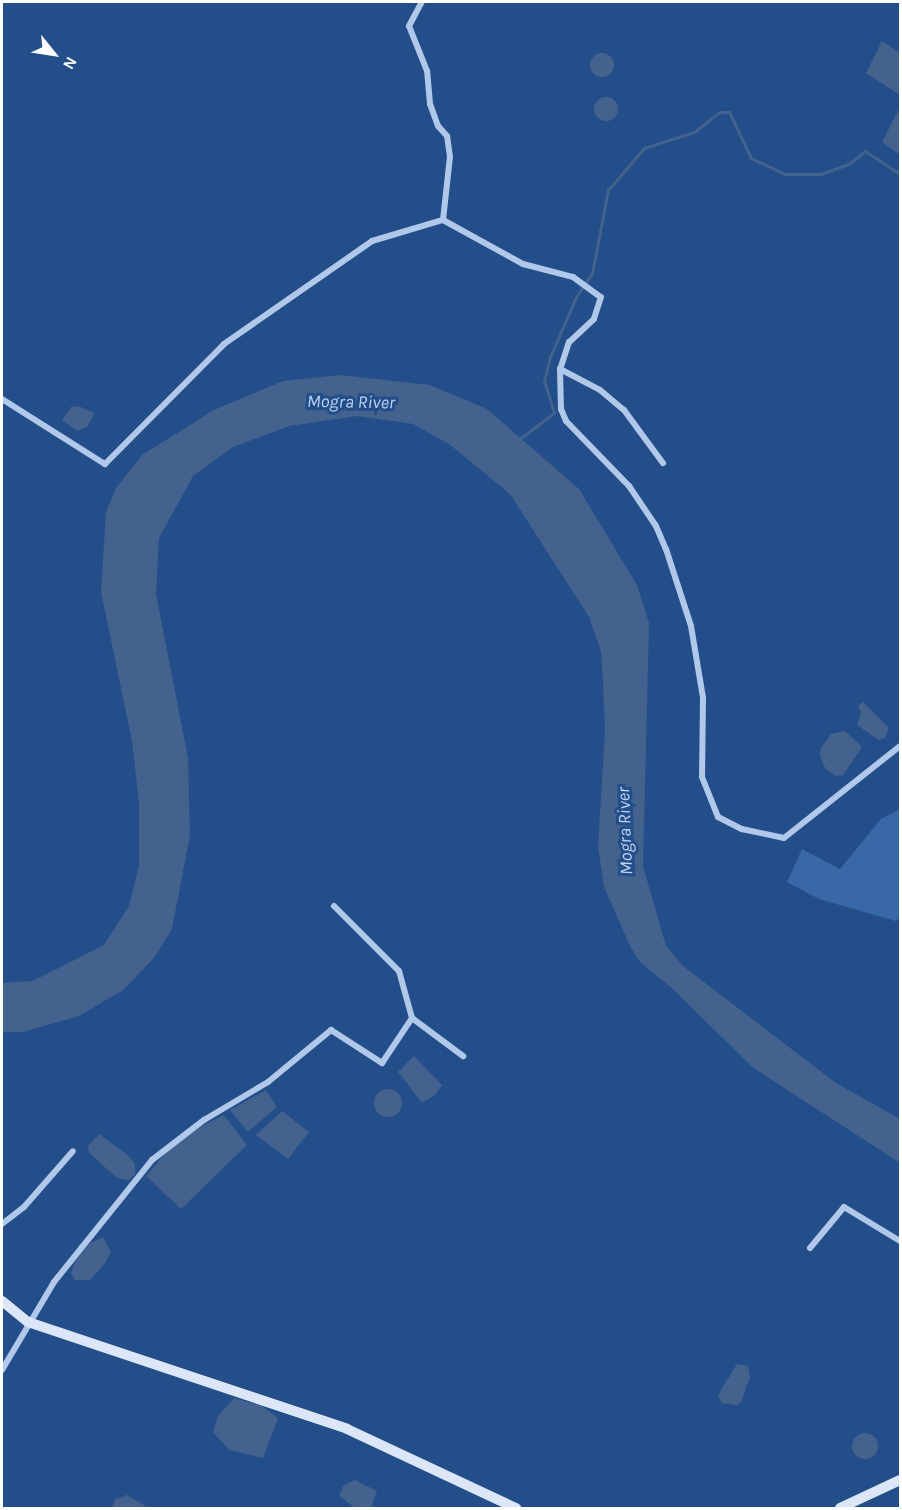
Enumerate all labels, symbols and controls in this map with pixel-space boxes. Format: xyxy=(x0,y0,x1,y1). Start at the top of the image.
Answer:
north arrow xyxy=(24,24,84,84)
text: N xyxy=(59,54,81,73)
water label: Mogra River xyxy=(307,390,395,414)
water label: Mogra River xyxy=(613,787,637,875)

